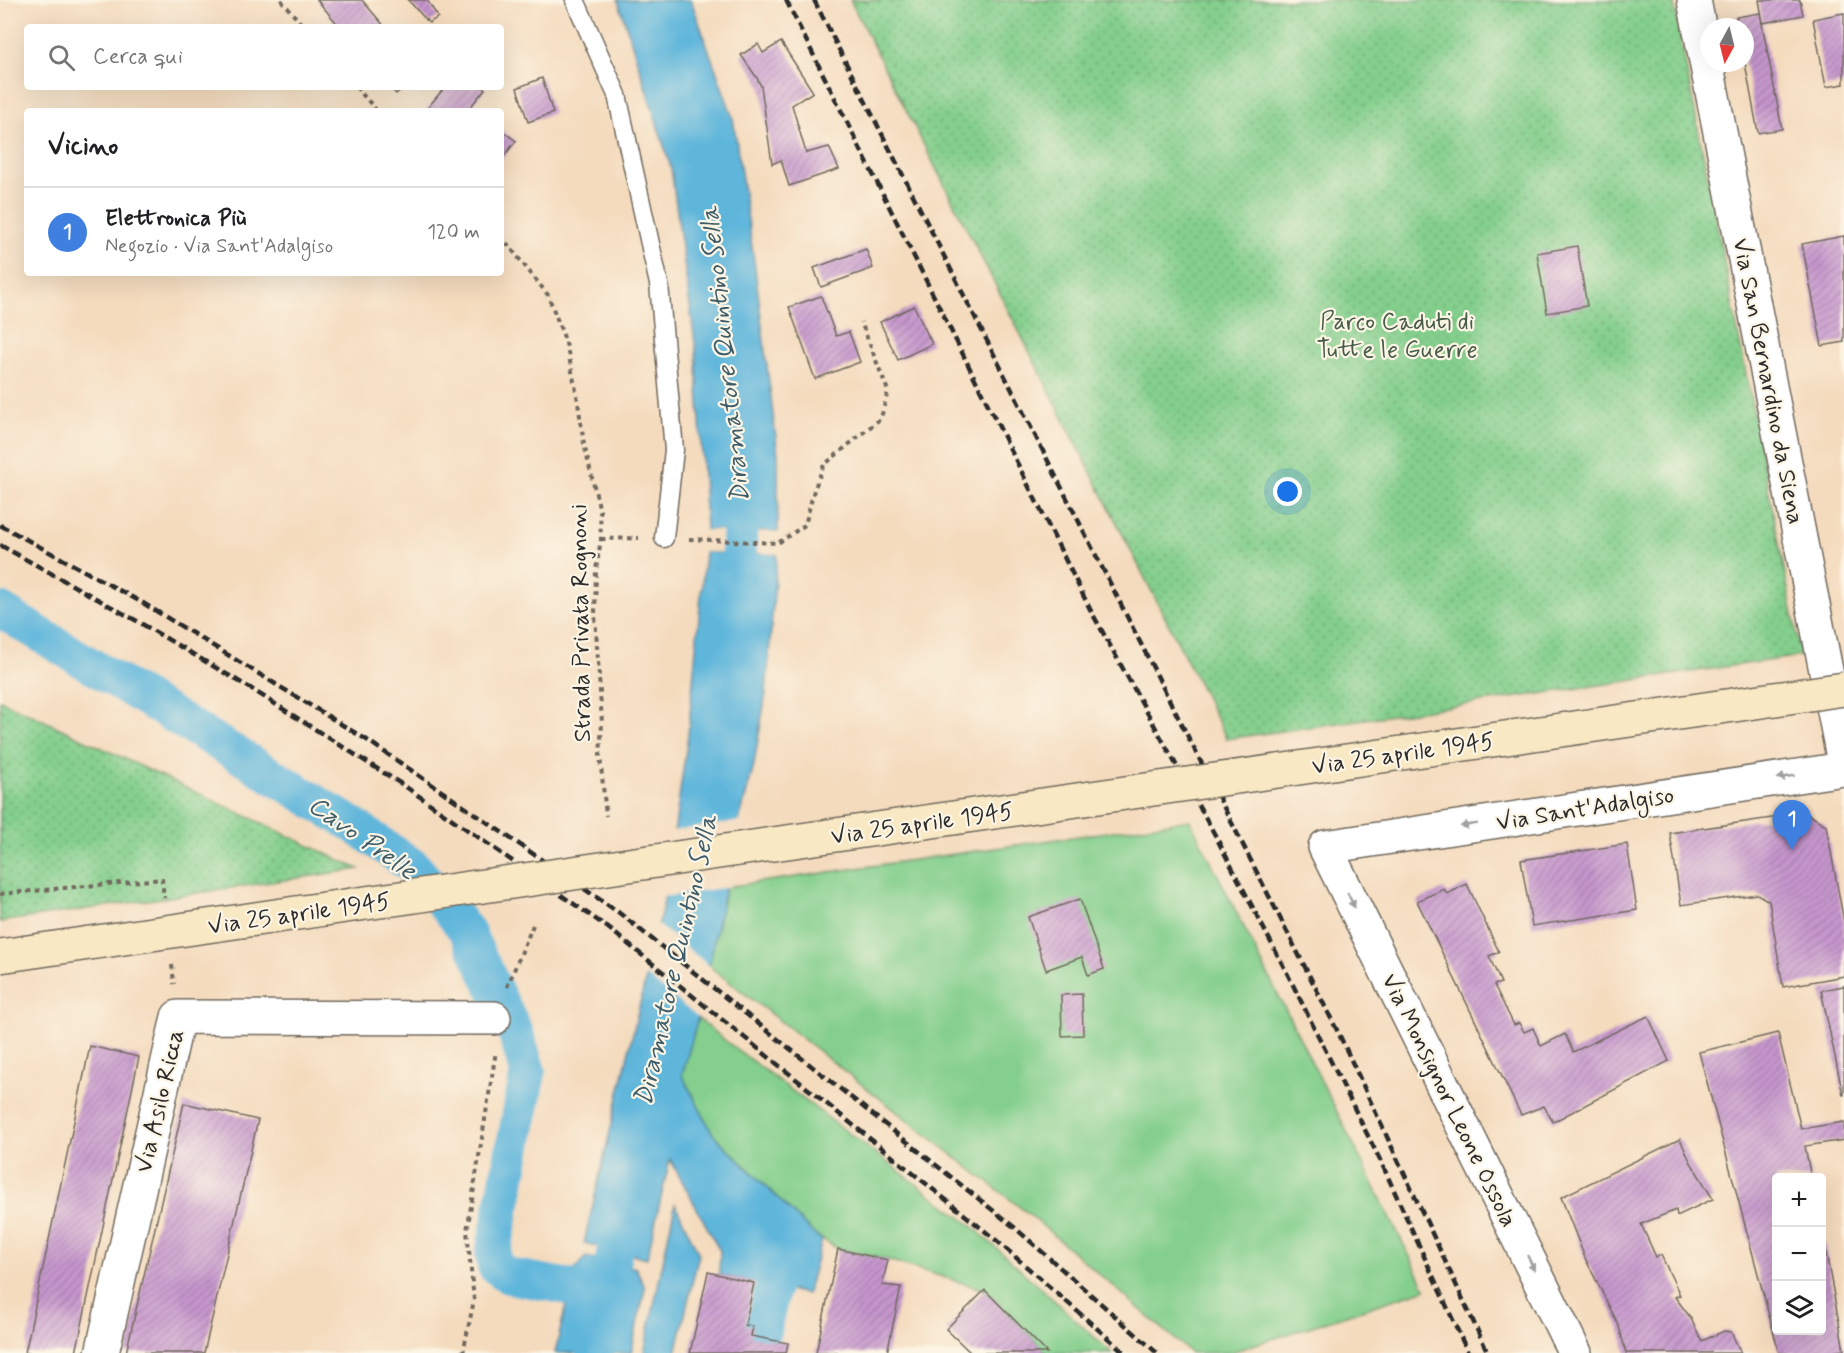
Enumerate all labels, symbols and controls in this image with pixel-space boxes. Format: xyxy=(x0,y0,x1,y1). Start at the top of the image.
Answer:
north arrow xyxy=(1700,18,1754,72)
search box xyxy=(24,24,504,90)
icon: search xyxy=(45,41,78,74)
text: Cerca qui xyxy=(93,43,183,71)
text: Vicino xyxy=(48,130,118,164)
water label: Diramatore Quintino Sella xyxy=(693,204,758,505)
text: Elettronica Più xyxy=(105,205,246,233)
text: 1 xyxy=(63,219,72,246)
text: 120 m xyxy=(427,219,480,246)
text: Negozio · Via Sant'Adalgiso xyxy=(105,233,333,260)
street label: Via San Bernardino da Siena xyxy=(1725,235,1811,527)
park label: Parco Caduti di Tutte le Guerre xyxy=(1316,307,1478,366)
your location xyxy=(1273,477,1302,506)
street label: Strada Privata Rognoni xyxy=(564,504,599,742)
street label: Via 25 aprile 1945 xyxy=(1310,726,1496,783)
one-way arrow xyxy=(1777,773,1796,782)
street label: Via Sant'Adalgiso xyxy=(1494,780,1677,841)
water label: Cavo Prelle xyxy=(301,789,424,889)
street label: Via 25 aprile 1945 xyxy=(829,796,1015,853)
pin: 1 xyxy=(1772,800,1812,850)
water label: Diramatore Quintino Sella xyxy=(627,810,727,1109)
one-way arrow xyxy=(1459,821,1478,830)
street label: Via 25 aprile 1945 xyxy=(206,886,392,943)
one-way arrow xyxy=(1347,891,1356,908)
street label: Via Monsignor Leone Ossola xyxy=(1374,969,1524,1233)
street label: Via Asilo Ricca xyxy=(129,1027,192,1176)
map controls xyxy=(1772,1173,1826,1335)
button: + xyxy=(1772,1173,1826,1227)
button: − xyxy=(1772,1227,1826,1281)
one-way arrow xyxy=(1526,1254,1535,1271)
button: layers xyxy=(1772,1281,1826,1335)

